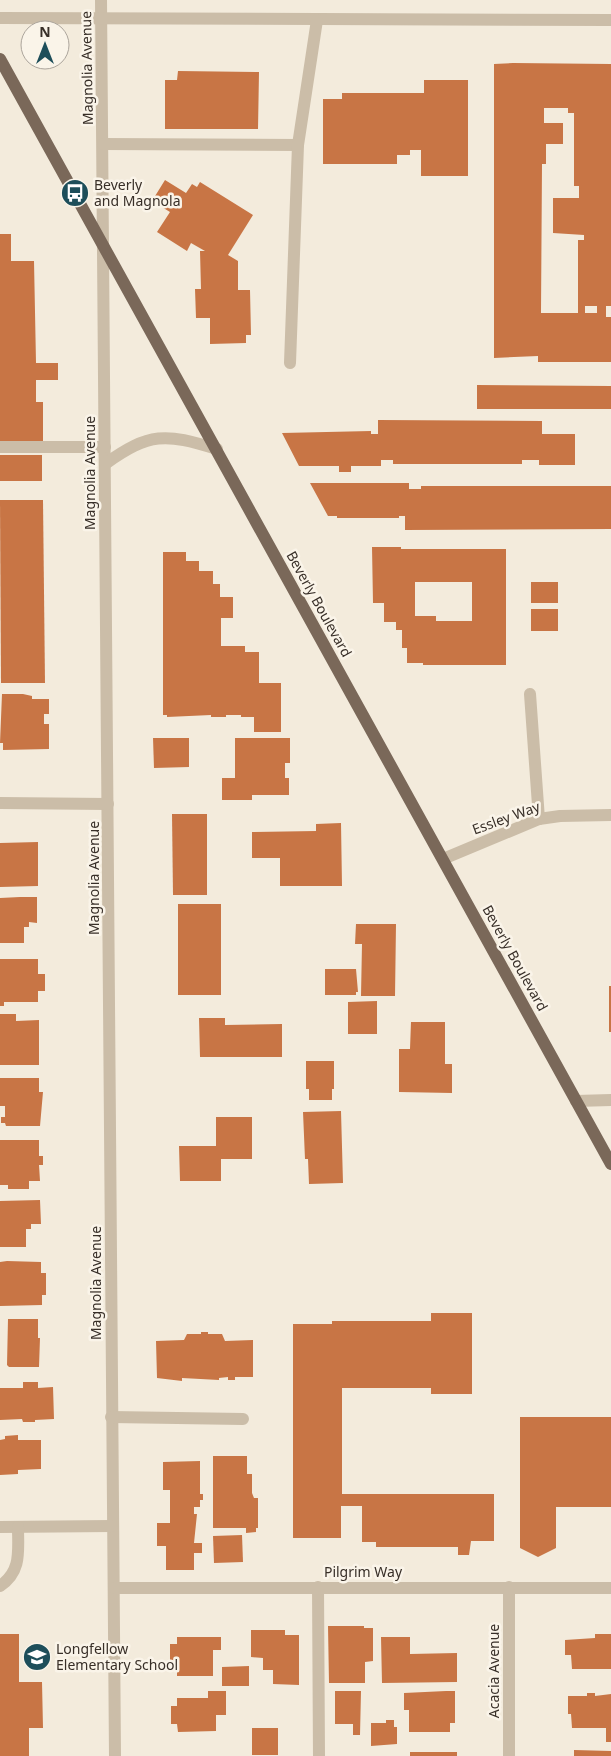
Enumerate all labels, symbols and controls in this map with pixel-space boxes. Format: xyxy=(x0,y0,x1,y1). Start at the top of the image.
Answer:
street label: Magnolia Avenue xyxy=(76,11,97,125)
north arrow xyxy=(20,20,70,70)
text: N xyxy=(39,22,51,41)
place label: Beverly and Magnola xyxy=(94,175,181,210)
bus stop icon: Beverly and Magnola xyxy=(60,178,90,208)
street label: Magnolia Avenue xyxy=(80,416,99,530)
street label: Beverly Boulevard xyxy=(282,547,356,660)
street label: Essley Way xyxy=(469,796,543,839)
street label: Magnolia Avenue xyxy=(84,821,103,935)
street label: Beverly Boulevard xyxy=(478,901,552,1014)
street label: Magnolia Avenue xyxy=(86,1226,105,1340)
street label: Pilgrim Way xyxy=(324,1562,403,1581)
street label: Acacia Avenue xyxy=(484,1624,503,1718)
place label: Longfellow Elementary School xyxy=(56,1639,178,1674)
school or university icon: Longfellow Elementary School xyxy=(22,1642,52,1672)

